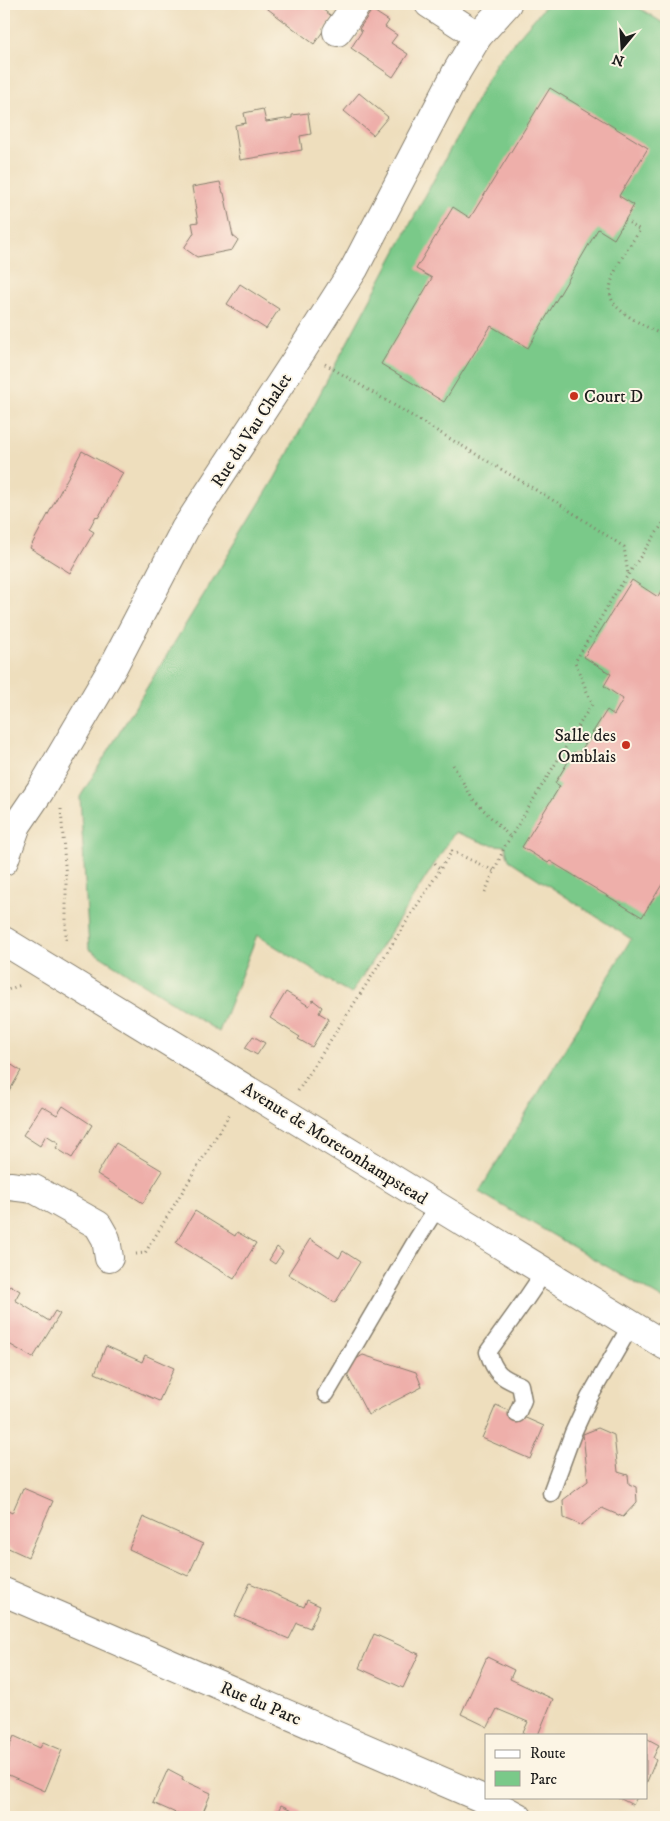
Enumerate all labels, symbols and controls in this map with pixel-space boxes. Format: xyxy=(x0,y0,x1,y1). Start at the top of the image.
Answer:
north arrow xyxy=(598,22,648,72)
text: N xyxy=(610,49,627,70)
street label: Rue du Vau Chalet xyxy=(207,369,297,492)
place label: Court D xyxy=(584,386,643,408)
marker: Court D xyxy=(568,390,580,402)
place label: Salle des Omblais xyxy=(554,725,616,768)
marker: Salle des Omblais xyxy=(620,739,632,751)
street label: Avenue de Moretonhampstead xyxy=(238,1078,431,1210)
street label: Rue du Parc xyxy=(217,1677,305,1731)
legend xyxy=(485,1734,648,1798)
text: Route xyxy=(530,1744,565,1763)
text: Parc xyxy=(530,1770,558,1789)

